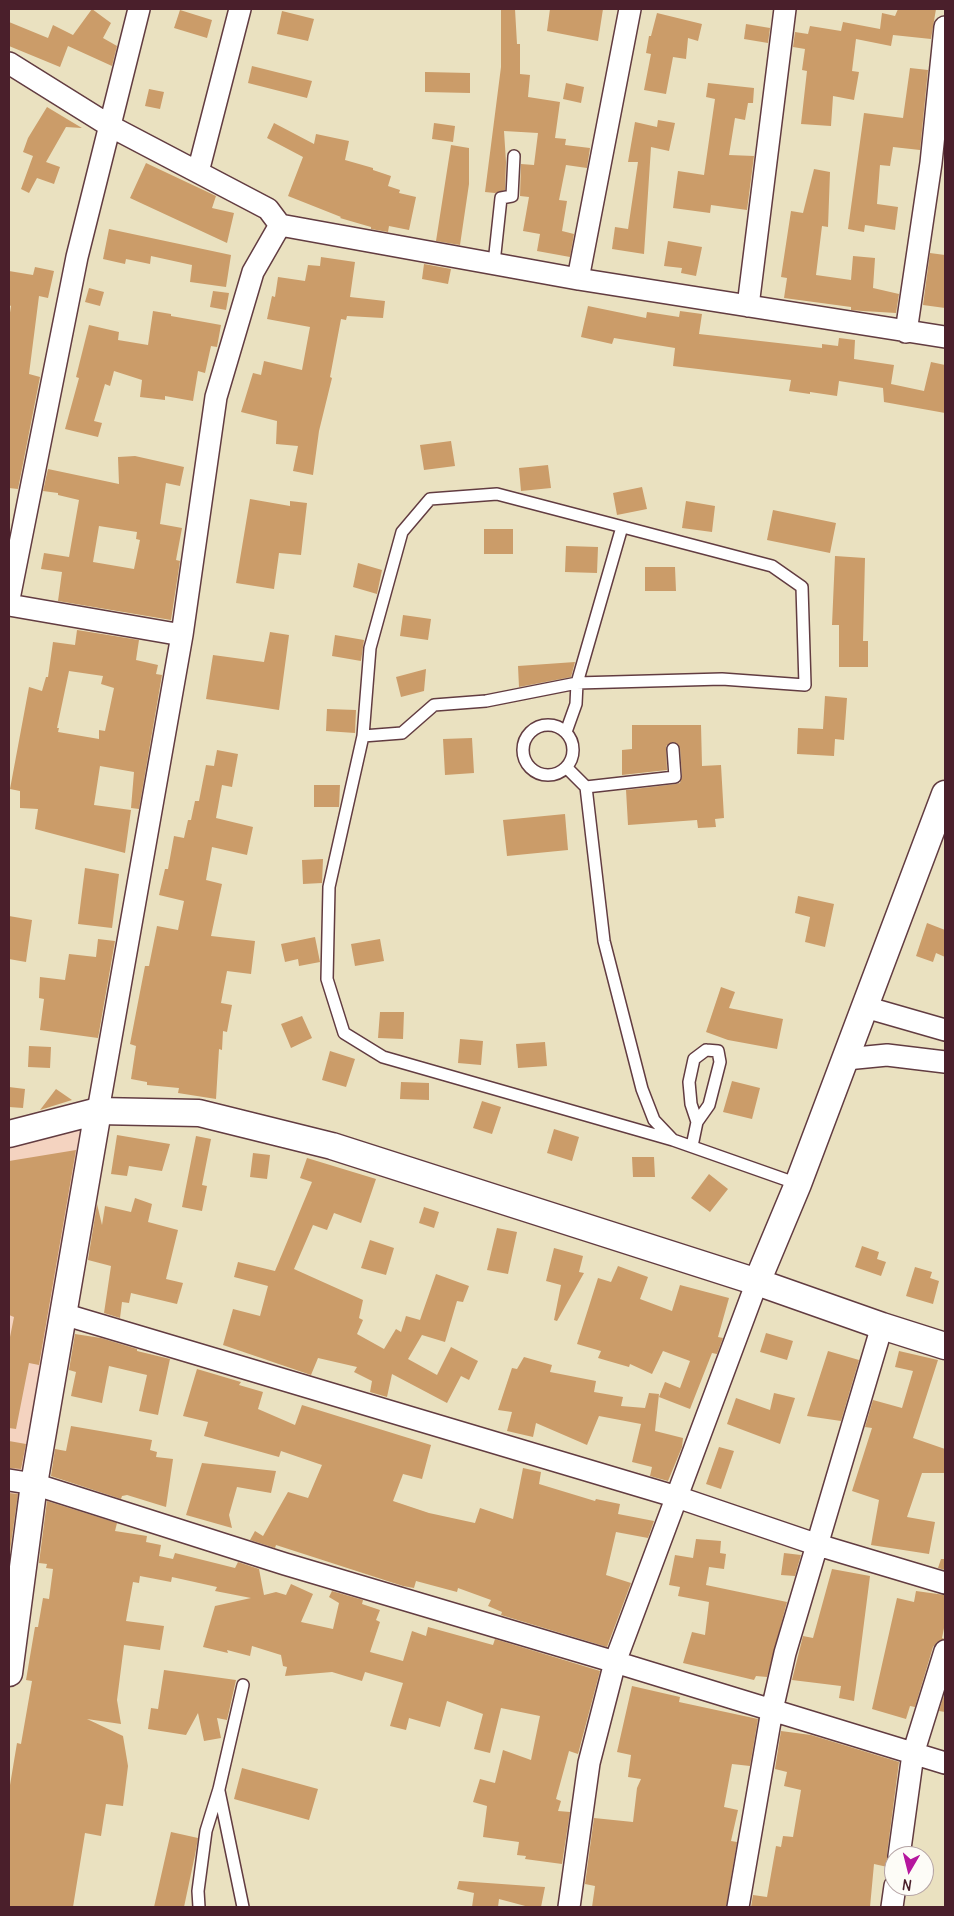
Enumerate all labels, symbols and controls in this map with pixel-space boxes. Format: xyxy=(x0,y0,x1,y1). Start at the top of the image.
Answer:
north arrow xyxy=(884,1846,934,1896)
text: N xyxy=(901,1875,913,1894)

